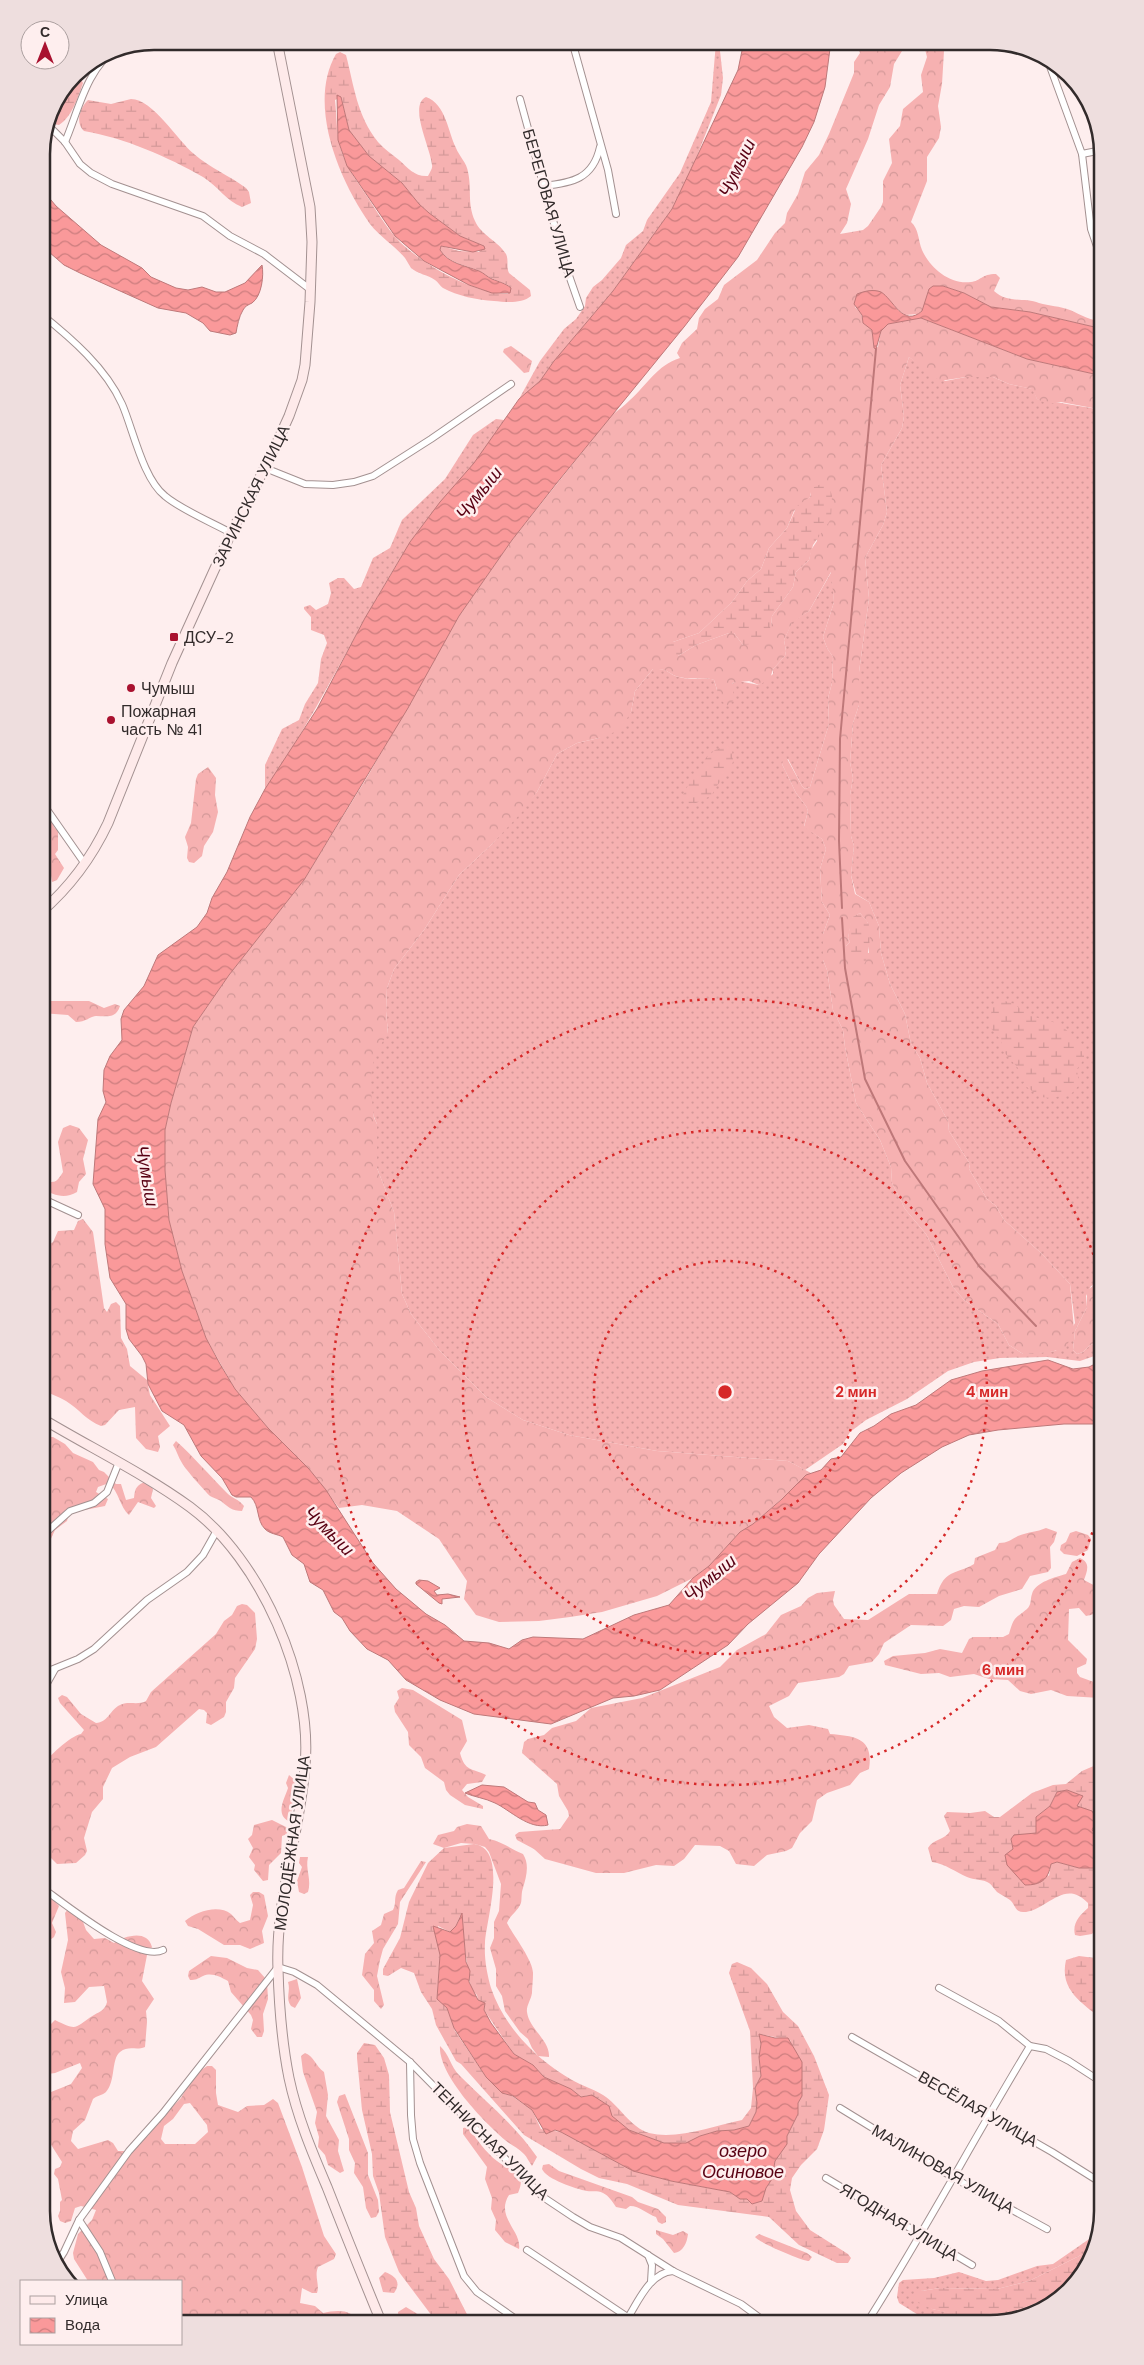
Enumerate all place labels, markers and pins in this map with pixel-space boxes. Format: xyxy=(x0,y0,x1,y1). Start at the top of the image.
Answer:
place label: ДСУ-2 xyxy=(184,627,234,648)
marker: ДСУ-2 xyxy=(168,631,180,643)
place label: Чумыш xyxy=(141,678,195,699)
marker: Чумыш xyxy=(125,682,137,694)
place label: Пожарная часть № 41 xyxy=(121,701,202,740)
marker: Пожарная часть № 41 xyxy=(105,714,117,726)
centre of rings xyxy=(716,1383,734,1401)

